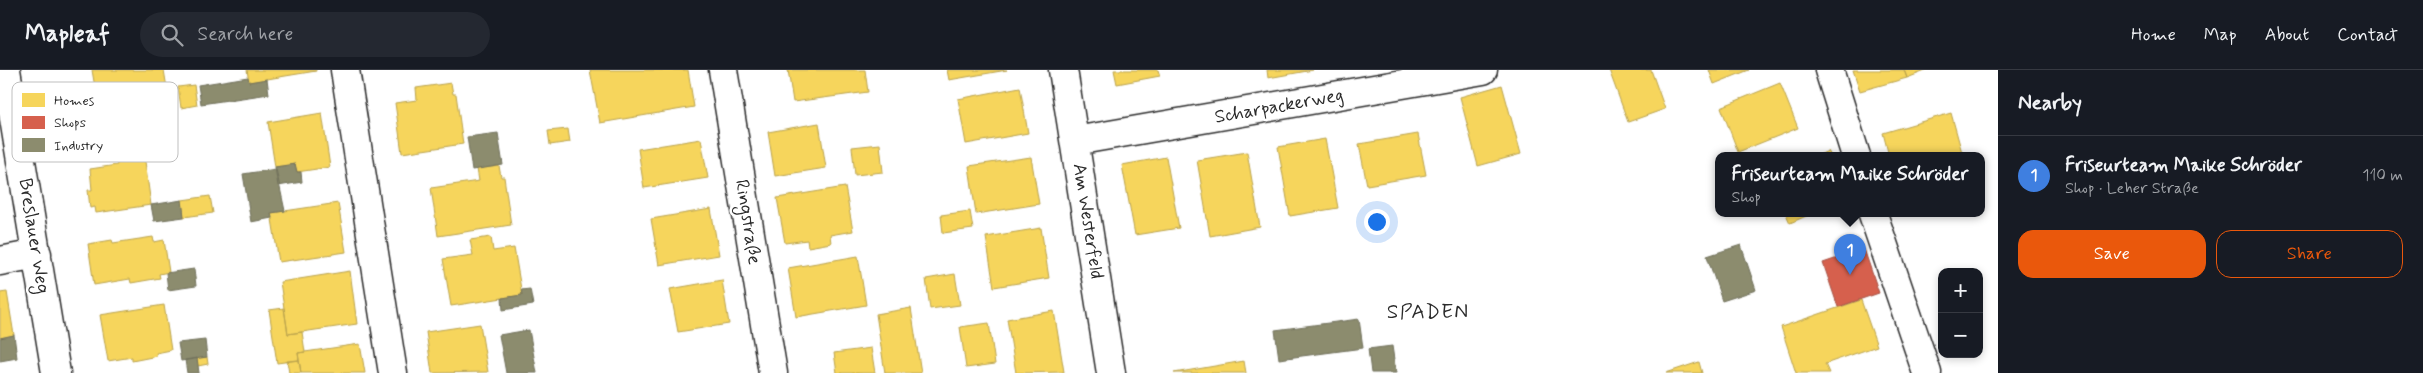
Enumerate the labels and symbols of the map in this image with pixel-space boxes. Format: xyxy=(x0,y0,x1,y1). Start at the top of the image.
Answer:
legend xyxy=(12,82,178,162)
street label: Scharpackerweg xyxy=(1213,82,1346,131)
text: Homes xyxy=(54,92,95,110)
text: Shops xyxy=(54,114,86,132)
text: Industry xyxy=(54,137,103,155)
street label: Am Westerfeld xyxy=(1067,161,1109,281)
street label: Breslauer Weg xyxy=(11,176,55,296)
street label: Ringstraße xyxy=(727,178,767,267)
your location xyxy=(1364,209,1390,235)
pin: 1 xyxy=(1834,234,1866,275)
district label: SPADEN xyxy=(1387,298,1469,326)

